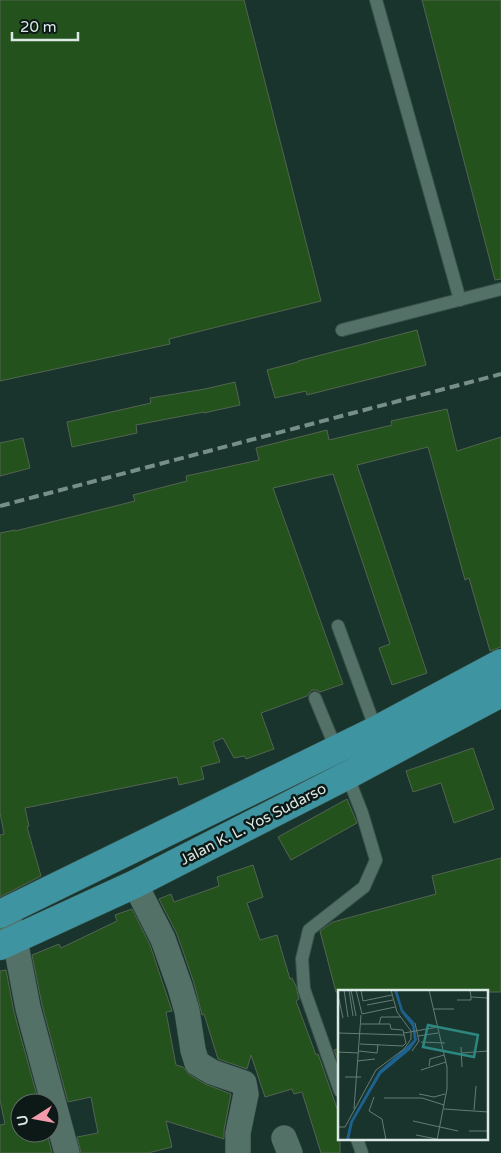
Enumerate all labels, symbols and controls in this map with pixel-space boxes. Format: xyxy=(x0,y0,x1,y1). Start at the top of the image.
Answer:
scale bar xyxy=(12,10,79,42)
text: 20 m xyxy=(20,18,57,36)
street label: Jalan K. L. Yos Sudarso xyxy=(177,779,329,869)
inset map xyxy=(338,990,488,1140)
north arrow xyxy=(10,1093,60,1143)
text: U xyxy=(13,1114,32,1127)

